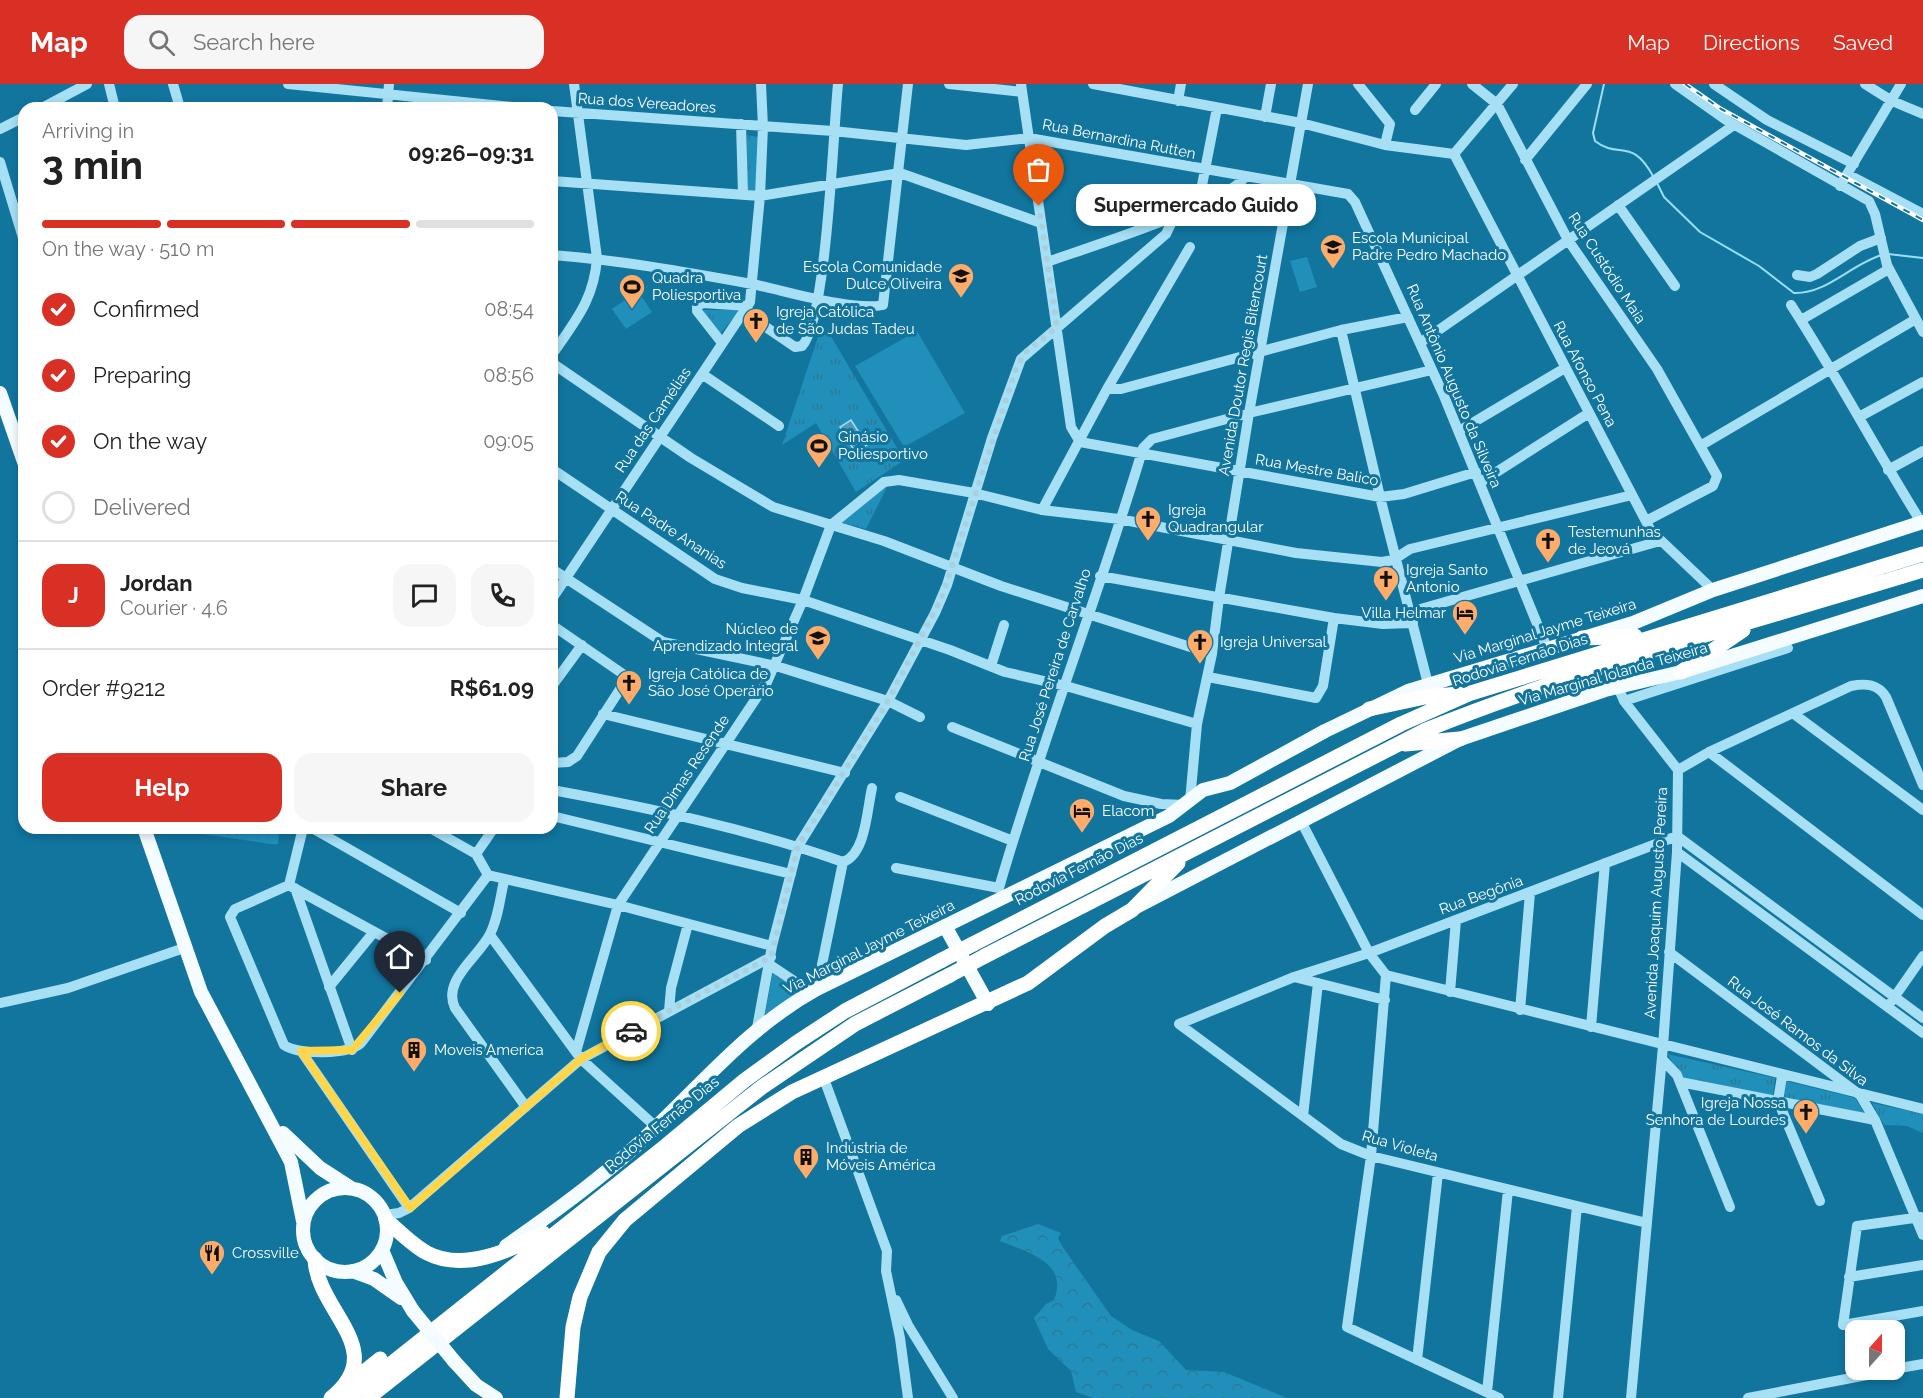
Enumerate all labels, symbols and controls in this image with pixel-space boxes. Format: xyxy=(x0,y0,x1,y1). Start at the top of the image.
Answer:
search box xyxy=(124,15,544,69)
text: Map xyxy=(30,26,88,59)
icon: search xyxy=(145,26,178,59)
text: Search here xyxy=(193,29,315,55)
text: Map xyxy=(1627,30,1670,55)
text: Directions xyxy=(1703,30,1800,55)
text: Saved xyxy=(1833,30,1893,55)
street label: Rua dos Vereadores xyxy=(577,89,717,117)
street label: Rua Bernardina Rutten xyxy=(1041,115,1197,163)
text: Arriving in xyxy=(42,119,134,143)
text: 09:26–09:31 xyxy=(408,140,534,166)
text: 3 min xyxy=(42,142,143,188)
pin xyxy=(1013,144,1064,206)
icon: bag xyxy=(1022,153,1055,186)
callout: Supermercado Guido xyxy=(1075,185,1315,227)
text: Supermercado Guido xyxy=(1094,193,1298,217)
street label: Rua Custódio Maia xyxy=(1564,209,1650,327)
place label: Escola Municipal Padre Pedro Machado xyxy=(1352,229,1506,264)
school or university icon: Escola Municipal Padre Pedro Machado xyxy=(1318,232,1348,270)
text: On the way · 510 m xyxy=(42,237,214,261)
street label: Avenida Doutor Regis Bitencourt xyxy=(1215,253,1271,477)
place label: Escola Comunidade Dulce Oliveira xyxy=(803,258,942,293)
school or university icon: Escola Comunidade Dulce Oliveira xyxy=(946,261,976,299)
place label: Quadra Poliesportiva xyxy=(652,269,741,304)
sports icon: Quadra Poliesportiva xyxy=(617,272,647,310)
street label: Rua Antônio Augusto da Silveira xyxy=(1403,281,1505,491)
icon: check xyxy=(42,293,75,326)
text: Confirmed xyxy=(93,296,200,322)
text: 08:54 xyxy=(484,297,534,321)
place label: Igreja Católica de São Judas Tadeu xyxy=(776,303,915,338)
church icon: Igreja Católica de São Judas Tadeu xyxy=(741,306,771,344)
street label: Rua Afonso Pena xyxy=(1550,318,1620,430)
icon: check xyxy=(42,359,75,392)
text: Preparing xyxy=(93,362,191,388)
text: 08:56 xyxy=(483,363,534,387)
street label: Rua das Camélias xyxy=(611,364,695,476)
icon: check xyxy=(42,425,75,458)
text: On the way xyxy=(93,428,207,454)
place label: Ginásio Poliesportivo xyxy=(838,428,928,463)
text: 09:05 xyxy=(483,429,534,453)
sports icon: Ginásio Poliesportivo xyxy=(804,431,834,469)
street label: Rua Mestre Balico xyxy=(1254,450,1380,490)
street label: Rua Padre Ananias xyxy=(612,487,730,573)
text: Delivered xyxy=(93,494,191,520)
place label: Igreja Quadrangular xyxy=(1168,501,1264,536)
church icon: Igreja Quadrangular xyxy=(1133,504,1163,542)
place label: Testemunhas de Jeová xyxy=(1568,523,1661,558)
church icon: Testemunhas de Jeová xyxy=(1533,526,1563,564)
place label: Igreja Santo Antonio xyxy=(1406,561,1488,596)
button: chat xyxy=(393,564,456,627)
button: phone xyxy=(471,564,534,627)
church icon: Igreja Santo Antonio xyxy=(1371,564,1401,602)
street label: Rua José Pereira de Carvalho xyxy=(1015,566,1095,764)
text: Jordan xyxy=(120,570,192,596)
text: J xyxy=(68,582,79,608)
street label: Via Marginal Jayme Teixeira xyxy=(1452,595,1638,667)
text: Courier · 4.6 xyxy=(120,596,228,620)
hotel icon: Villa Helmar xyxy=(1450,598,1480,636)
place label: Villa Helmar xyxy=(1361,604,1447,622)
place label: Núcleo de Aprendizado Integral xyxy=(653,620,799,655)
school or university icon: Núcleo de Aprendizado Integral xyxy=(803,623,833,661)
church icon: Igreja Universal xyxy=(1185,627,1215,665)
street label: Rodovia Fernão Dias xyxy=(1450,630,1590,690)
place label: Igreja Universal xyxy=(1220,633,1328,651)
street label: Via Marginal Iolanda Teixeira xyxy=(1517,638,1709,710)
place label: Igreja Católica de São José Operário xyxy=(648,665,774,700)
church icon: Igreja Católica de São José Operário xyxy=(614,668,644,706)
text: Order #9212 xyxy=(42,675,165,701)
text: R$61.09 xyxy=(450,675,534,701)
street label: Rua Dimas Resende xyxy=(641,711,733,837)
button: Help xyxy=(42,753,282,822)
button: Share xyxy=(294,753,534,822)
street label: Avenida Joaquim Augusto Pereira xyxy=(1641,787,1671,1019)
hotel icon: Elacom xyxy=(1067,796,1097,834)
place label: Elacom xyxy=(1102,802,1154,820)
street label: Rodovia Fernão Dias xyxy=(1012,829,1146,909)
street label: Rua Begônia xyxy=(1437,872,1525,918)
street label: Via Marginal Jayme Teixeira xyxy=(780,896,958,998)
pin xyxy=(374,931,425,993)
icon: home xyxy=(383,940,416,973)
street label: Rua José Ramos da Silva xyxy=(1724,972,1872,1090)
courier xyxy=(601,1001,661,1061)
icon: car xyxy=(615,1015,648,1048)
building icon: Moveis America xyxy=(399,1035,429,1073)
place label: Moveis America xyxy=(434,1041,544,1059)
street label: Rodovia Fernão Dias xyxy=(601,1073,723,1175)
place label: Igreja Nossa Senhora de Lourdes xyxy=(1646,1094,1786,1129)
church icon: Igreja Nossa Senhora de Lourdes xyxy=(1791,1097,1821,1135)
street label: Rua Violeta xyxy=(1360,1127,1440,1165)
place label: Indústria de Móveis América xyxy=(826,1139,936,1174)
building icon: Indústria de Móveis América xyxy=(791,1142,821,1180)
restaurant icon: Crossville xyxy=(197,1238,227,1276)
place label: Crossville xyxy=(232,1244,299,1262)
north arrow xyxy=(1845,1320,1905,1380)
map controls xyxy=(1845,1320,1905,1380)

